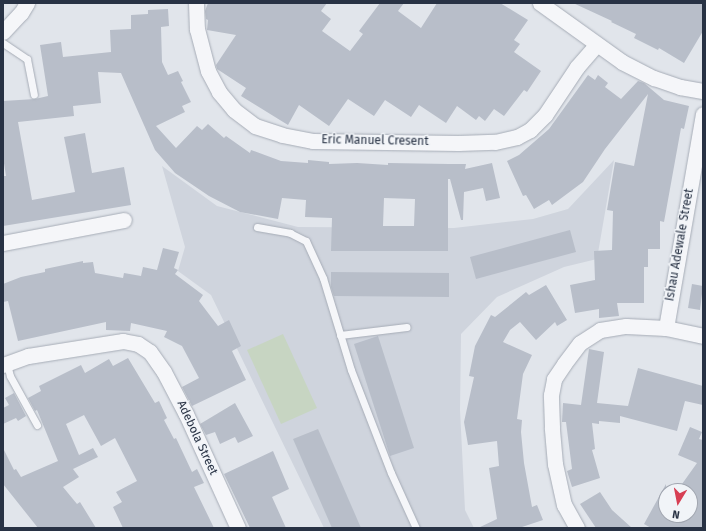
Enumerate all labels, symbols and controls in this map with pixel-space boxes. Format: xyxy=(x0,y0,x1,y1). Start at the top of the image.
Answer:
street label: Eric Manuel Cresent xyxy=(321,133,429,149)
street label: Ishau Adewale Street xyxy=(663,188,697,302)
street label: Adebola Street xyxy=(173,399,221,477)
north arrow xyxy=(658,483,698,523)
text: N xyxy=(671,507,681,521)

